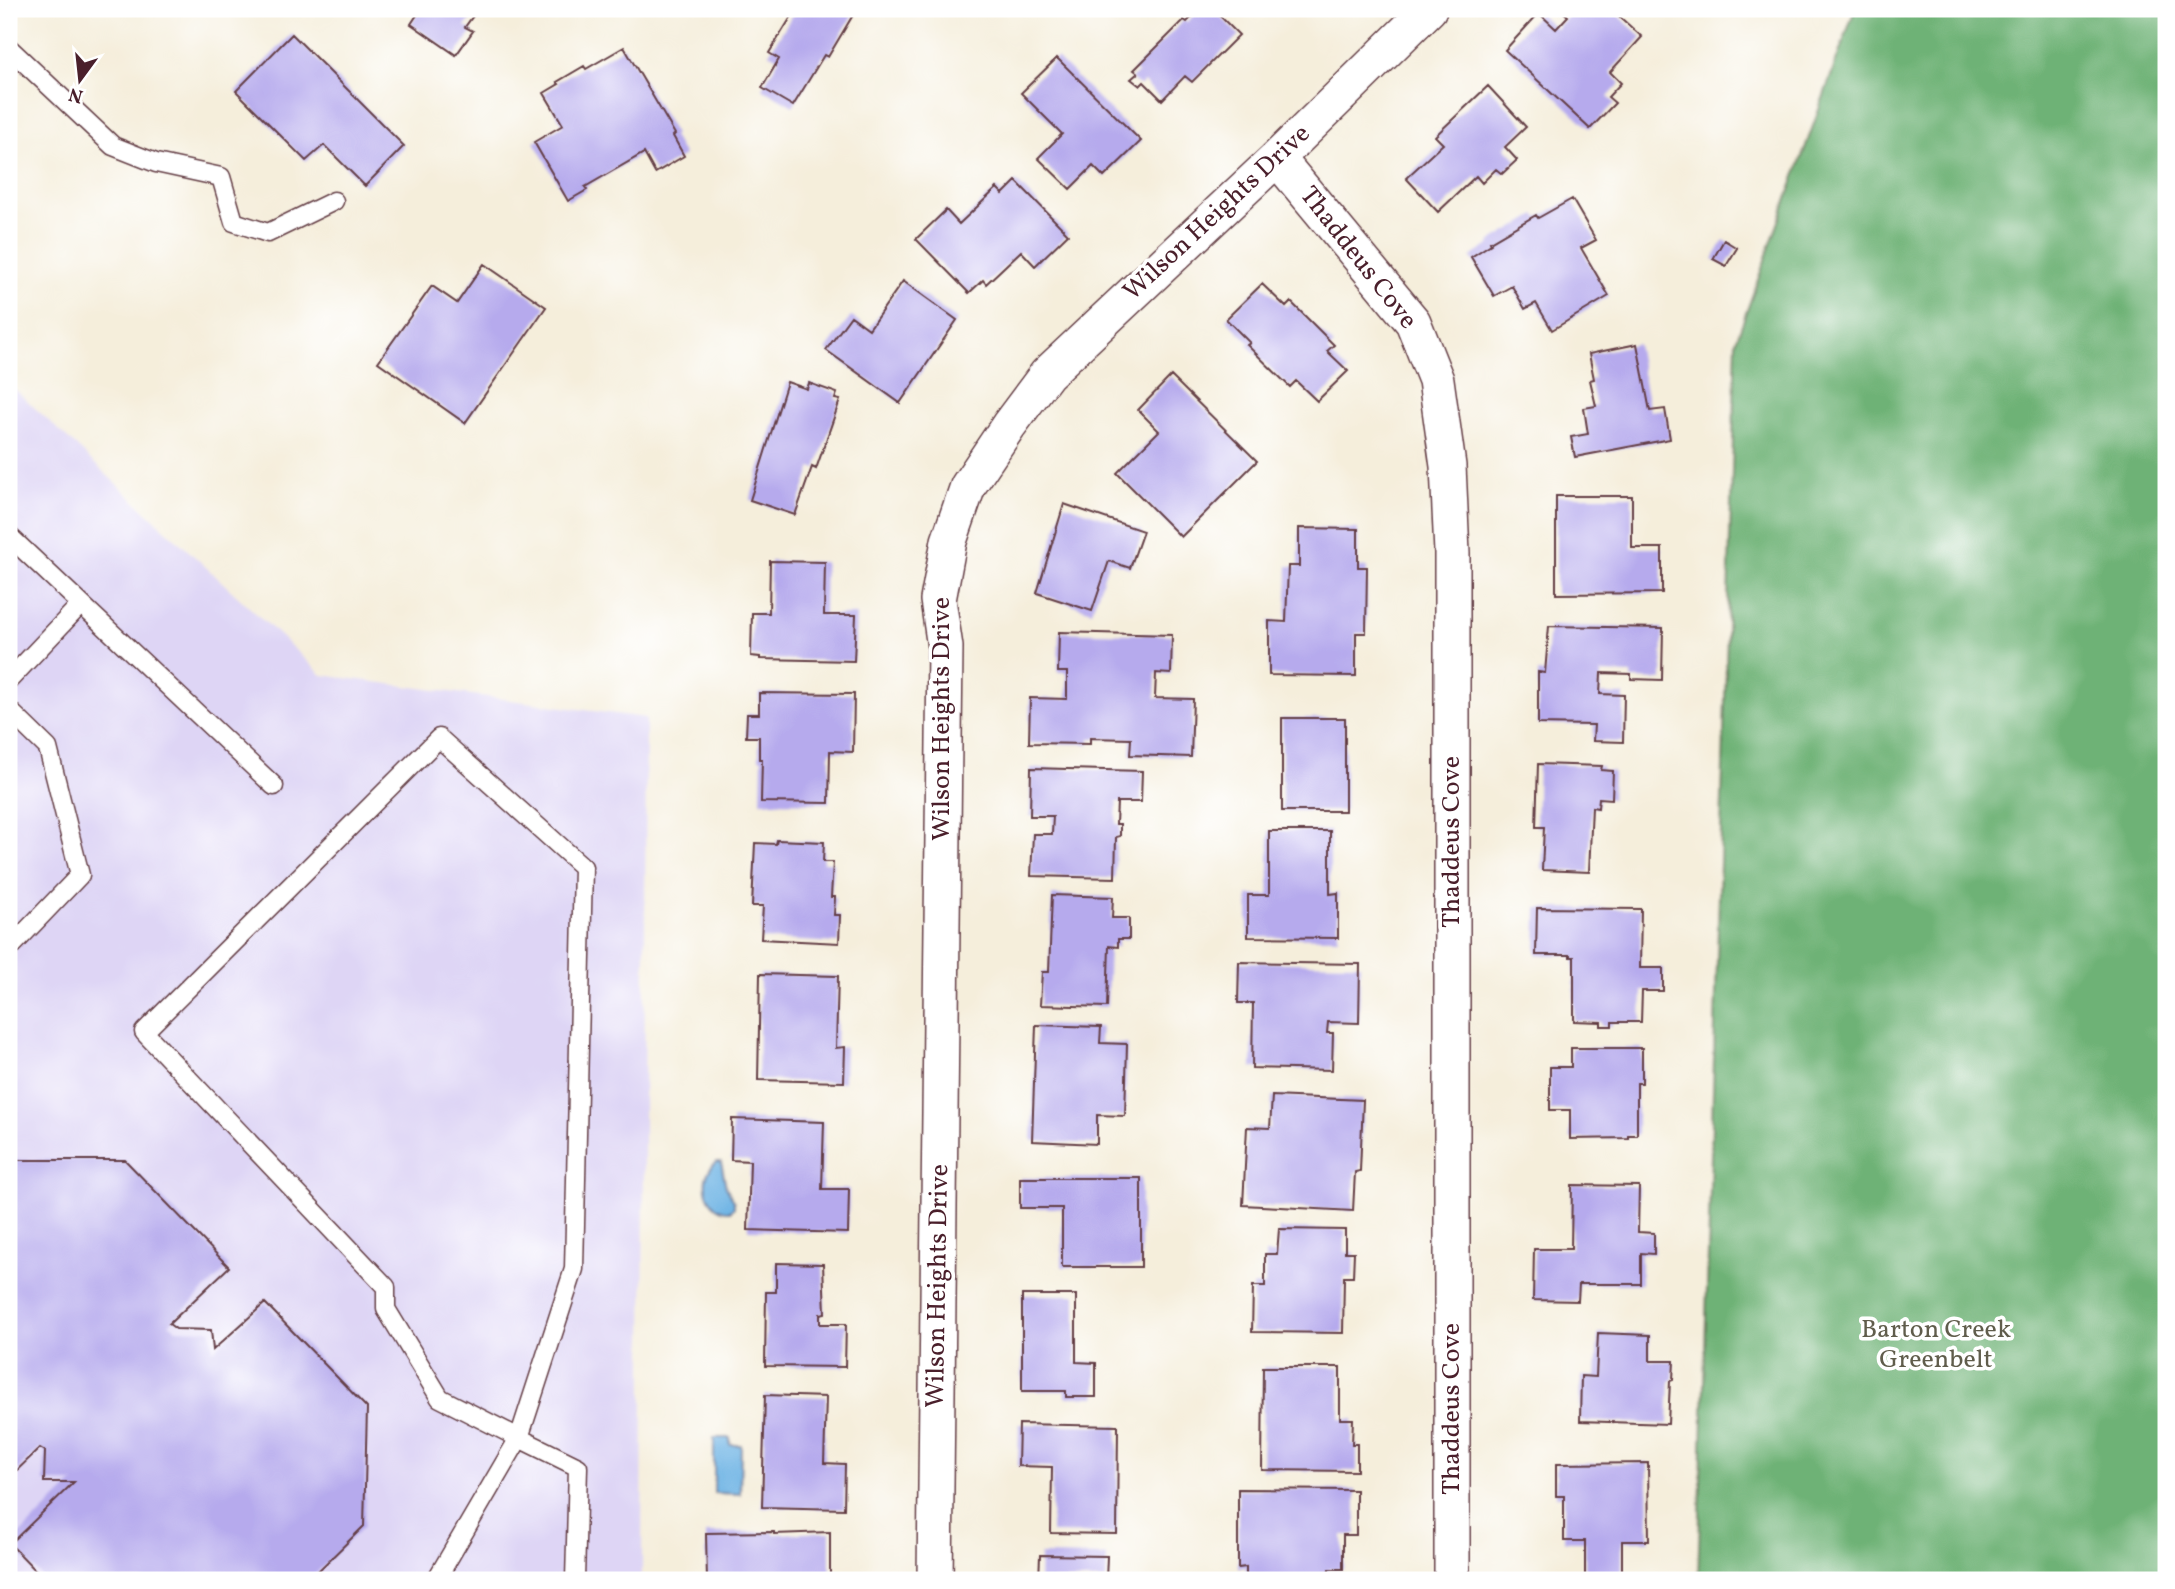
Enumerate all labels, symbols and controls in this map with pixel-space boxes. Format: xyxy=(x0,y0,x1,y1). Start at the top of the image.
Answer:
north arrow xyxy=(46,46,116,116)
text: N xyxy=(66,80,86,109)
street label: Wilson Heights Drive xyxy=(1115,117,1319,309)
street label: Thaddeus Cove xyxy=(1291,179,1425,337)
street label: Wilson Heights Drive xyxy=(924,597,960,841)
street label: Thaddeus Cove xyxy=(1434,756,1470,928)
street label: Wilson Heights Drive xyxy=(918,1164,958,1408)
park label: Barton Creek Greenbelt xyxy=(1861,1312,2011,1378)
street label: Thaddeus Cove xyxy=(1434,1323,1470,1495)

